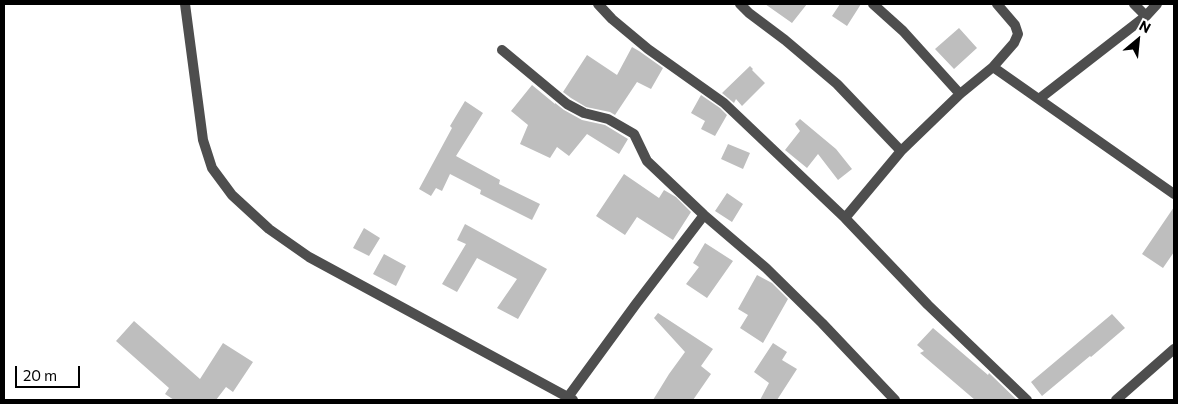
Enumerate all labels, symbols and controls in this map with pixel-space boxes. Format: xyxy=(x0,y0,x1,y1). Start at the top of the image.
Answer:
north arrow xyxy=(1113,15,1163,65)
text: N xyxy=(1137,16,1154,36)
scale bar xyxy=(18,356,82,388)
text: 20 m xyxy=(23,366,57,384)

